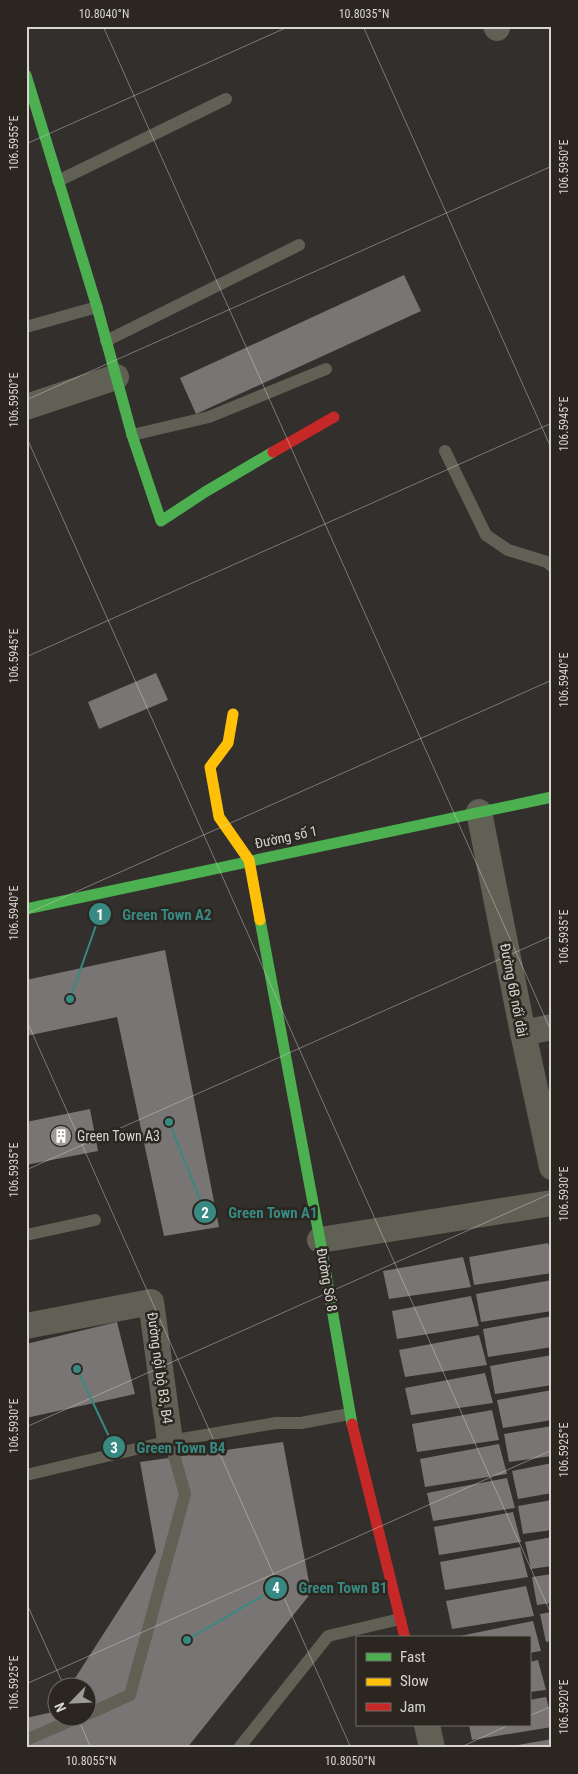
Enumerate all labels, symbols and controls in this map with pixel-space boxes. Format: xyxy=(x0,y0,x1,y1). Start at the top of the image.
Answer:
text: 10.8040°N xyxy=(79,7,129,21)
text: 10.8035°N xyxy=(339,7,389,21)
text: 106.5955°E xyxy=(7,115,21,171)
text: 106.5950°E xyxy=(557,139,571,195)
text: 106.5950°E xyxy=(7,372,21,428)
text: 106.5945°E xyxy=(557,396,571,452)
text: 106.5945°E xyxy=(7,628,21,684)
text: 106.5940°E xyxy=(557,652,571,708)
street label: Đường số 1 xyxy=(253,823,319,851)
text: 106.5940°E xyxy=(7,885,21,941)
callout: Green Town A2 xyxy=(87,899,222,929)
text: 1 xyxy=(96,906,104,924)
text: Green Town A2 xyxy=(122,906,212,924)
text: 106.5935°E xyxy=(557,909,571,965)
street label: Đường 6B nối dài xyxy=(497,942,531,1038)
building icon: Green Town A3 xyxy=(49,1124,73,1148)
place label: Green Town A3 xyxy=(77,1128,160,1144)
text: 106.5935°E xyxy=(7,1142,21,1198)
text: 106.5930°E xyxy=(557,1166,571,1222)
callout: Green Town A1 xyxy=(193,1197,328,1227)
text: 2 xyxy=(201,1204,209,1222)
text: Green Town A1 xyxy=(228,1204,318,1222)
street label: Đường Số 8 xyxy=(314,1247,340,1313)
street label: Đường nội bộ B3, B4 xyxy=(144,1311,176,1425)
text: 106.5930°E xyxy=(7,1398,21,1454)
text: 106.5925°E xyxy=(557,1422,571,1478)
callout: Green Town B4 xyxy=(101,1432,236,1462)
text: 3 xyxy=(110,1439,118,1457)
text: Green Town B4 xyxy=(137,1439,226,1457)
callout: Green Town B1 xyxy=(263,1573,398,1603)
text: 4 xyxy=(272,1579,280,1597)
text: Green Town B1 xyxy=(299,1579,387,1597)
legend xyxy=(356,1636,530,1726)
text: Fast xyxy=(400,1648,425,1666)
text: 106.5925°E xyxy=(7,1655,21,1711)
text: Slow xyxy=(400,1672,429,1690)
north arrow xyxy=(48,1676,98,1726)
text: 106.5920°E xyxy=(557,1679,571,1735)
text: Jam xyxy=(400,1698,426,1716)
text: N xyxy=(51,1700,69,1714)
text: 10.8055°N xyxy=(66,1754,116,1768)
text: 10.8050°N xyxy=(325,1754,375,1768)

